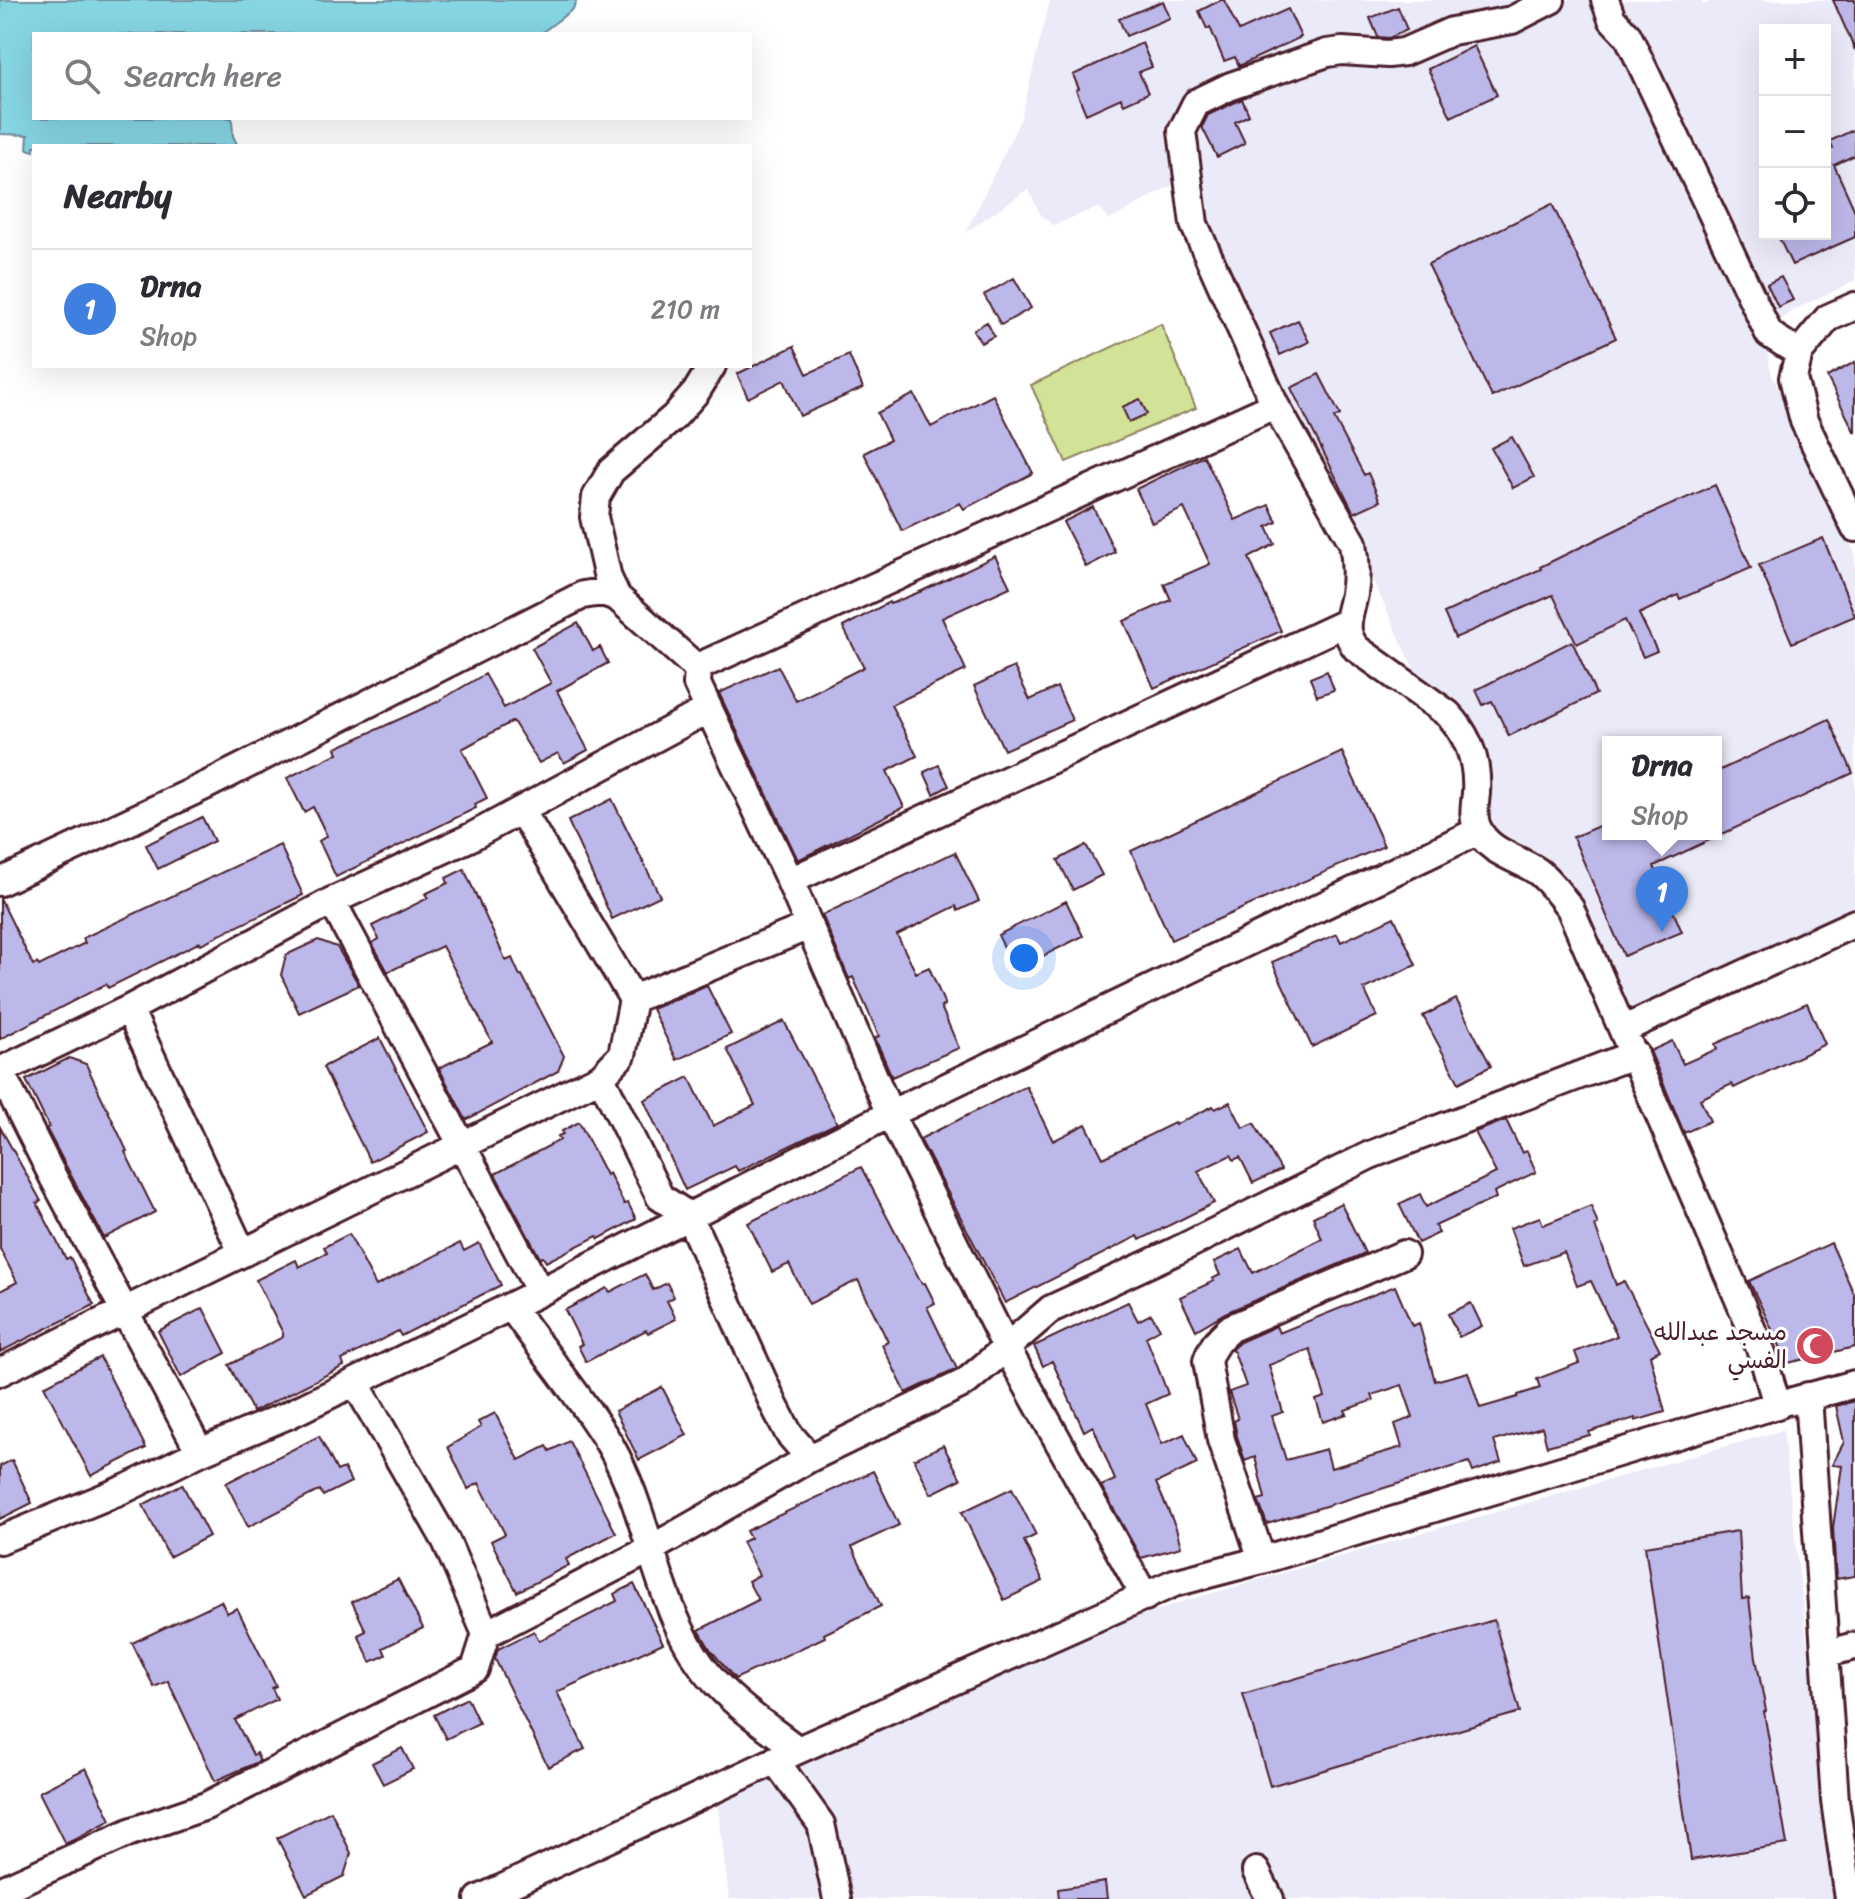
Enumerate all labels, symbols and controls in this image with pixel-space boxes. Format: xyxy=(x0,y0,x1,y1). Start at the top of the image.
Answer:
map controls xyxy=(1759,24,1831,240)
button: + xyxy=(1759,24,1831,96)
search box xyxy=(32,32,752,120)
text: Search here xyxy=(124,49,282,103)
icon: search xyxy=(60,54,104,98)
button: − xyxy=(1759,96,1831,168)
text: Nearby xyxy=(64,166,172,226)
button: locate xyxy=(1759,168,1831,240)
text: Drna xyxy=(140,259,201,313)
text: 1 xyxy=(84,286,96,332)
text: 210 m xyxy=(651,286,720,332)
text: Shop xyxy=(140,313,197,359)
popup xyxy=(1602,736,1722,840)
text: Drna xyxy=(1631,738,1693,792)
text: Shop xyxy=(1631,792,1688,838)
pin: 1 xyxy=(1636,866,1688,932)
your location xyxy=(1004,938,1044,978)
place label: مسجد عبدالله الفسي xyxy=(1654,1311,1787,1381)
mosque icon: مسجد عبدالله الفسي xyxy=(1794,1325,1836,1367)

